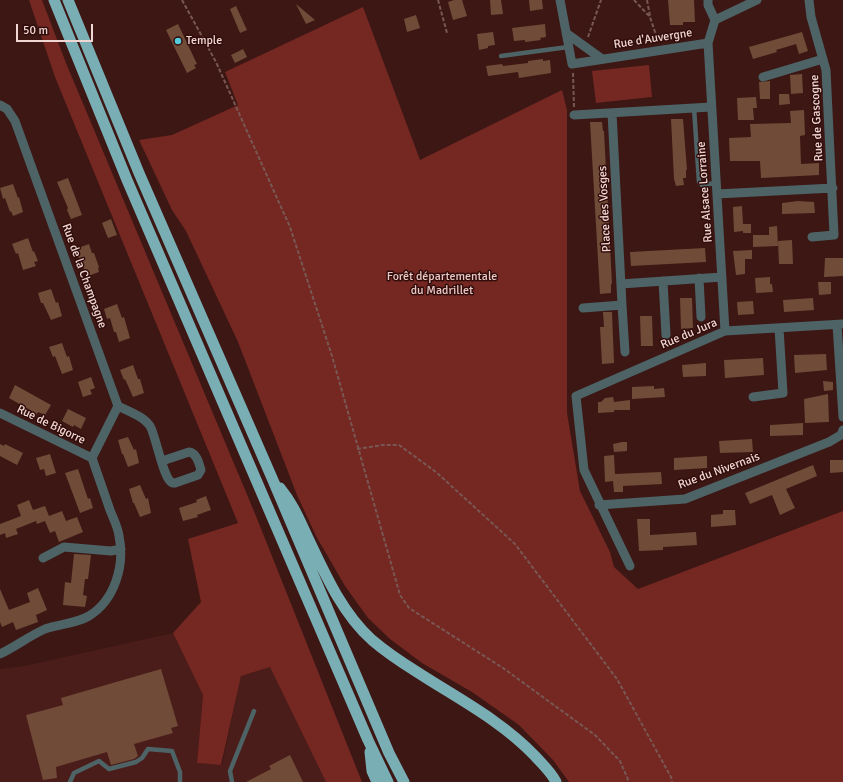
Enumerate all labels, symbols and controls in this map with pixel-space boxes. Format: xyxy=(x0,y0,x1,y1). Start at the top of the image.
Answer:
scale bar xyxy=(18,16,95,42)
text: 50 m xyxy=(23,23,48,38)
street label: Rue d'Auvergne xyxy=(613,26,693,52)
place label: Temple xyxy=(186,34,222,48)
marker: Temple xyxy=(173,36,183,46)
street label: Rue de Gascogne xyxy=(808,74,826,162)
street label: Rue Alsace Lorraine xyxy=(694,141,716,243)
street label: Place des Vosges xyxy=(596,166,614,252)
street label: Rue de la Champagne xyxy=(58,222,110,330)
park label: Forêt départementale du Madrillet xyxy=(387,270,497,298)
street label: Rue du Jura xyxy=(659,316,719,352)
street label: Rue de Bigorre xyxy=(14,402,88,448)
street label: Rue du Nivernais xyxy=(676,450,762,492)

